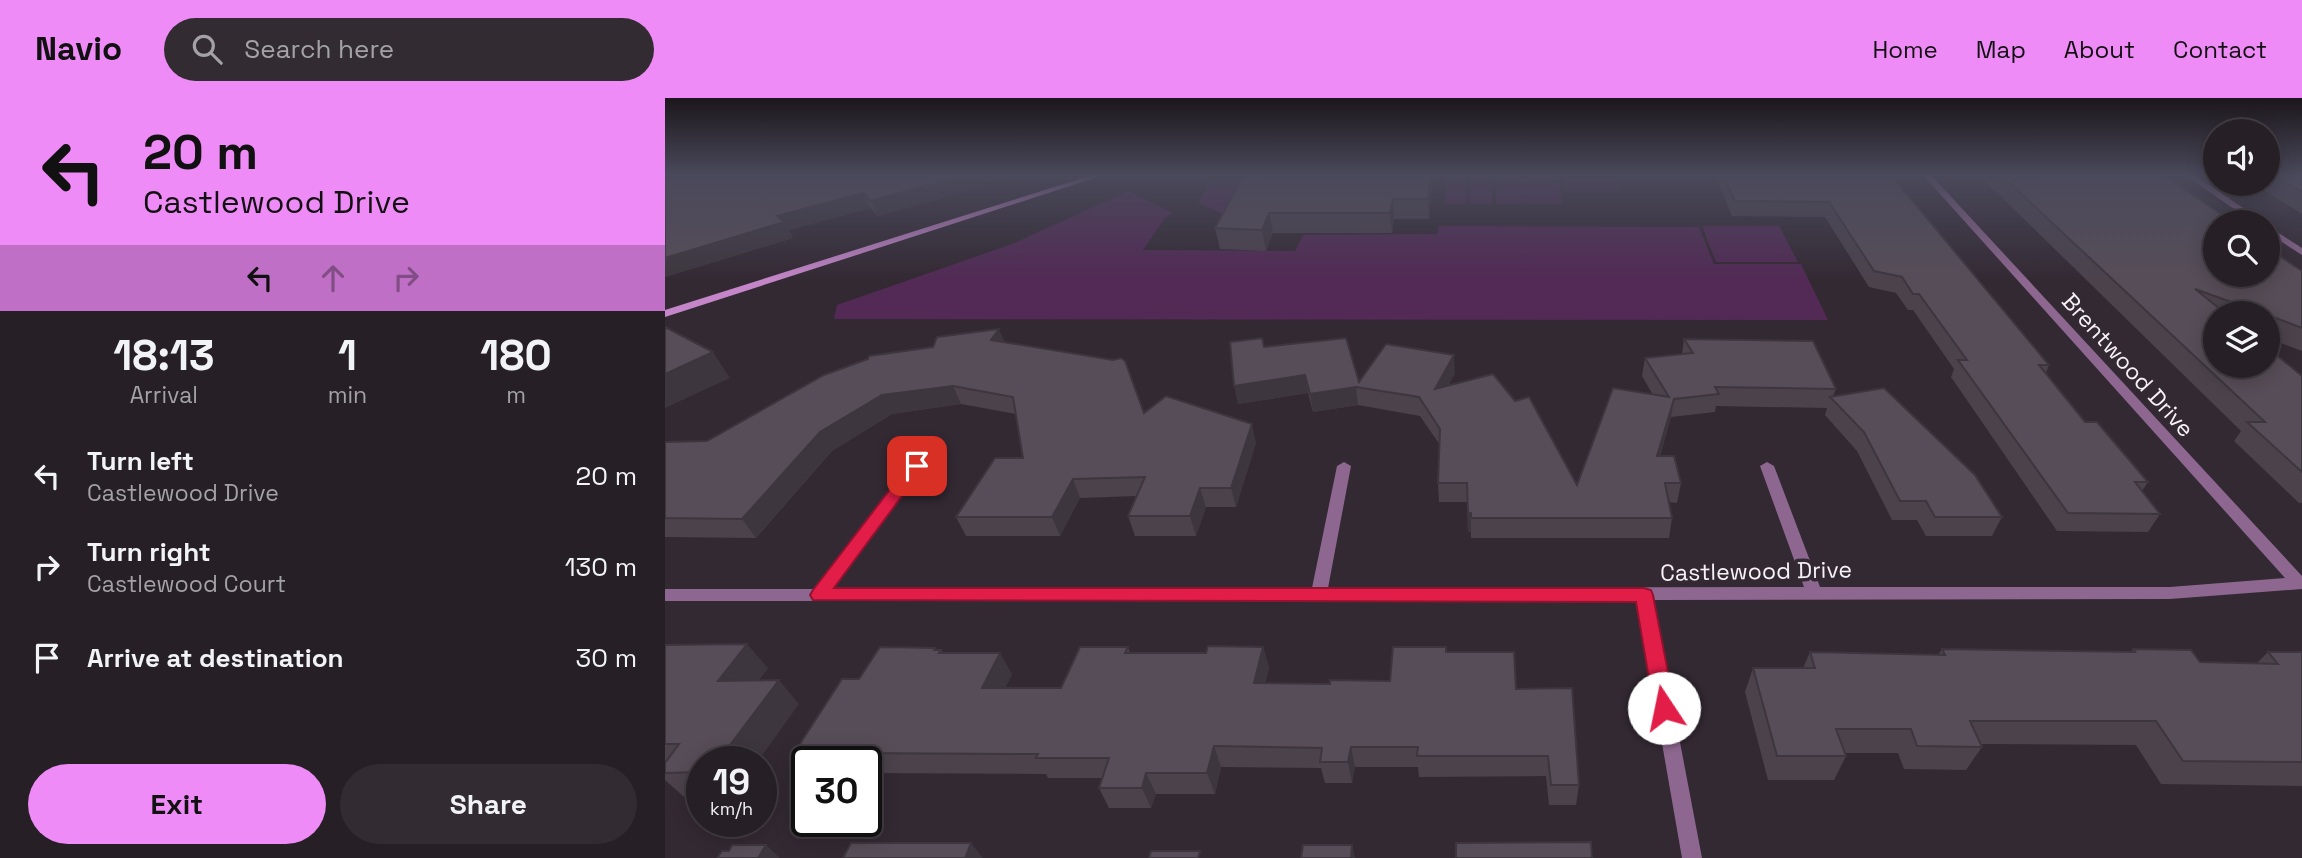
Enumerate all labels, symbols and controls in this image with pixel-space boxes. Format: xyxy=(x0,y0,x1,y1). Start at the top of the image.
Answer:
search box xyxy=(164,18,654,81)
text: Navio xyxy=(35,28,122,70)
icon: search xyxy=(188,30,226,68)
text: Search here xyxy=(244,32,394,66)
text: Home xyxy=(1872,34,1938,65)
text: Map xyxy=(1976,34,2026,65)
text: About xyxy=(2064,34,2135,65)
text: Contact xyxy=(2173,34,2267,65)
map controls xyxy=(2203,119,2280,378)
button: sound xyxy=(2203,119,2280,196)
text: 20 m xyxy=(143,121,258,183)
icon: left xyxy=(28,126,119,217)
text: Castlewood Drive xyxy=(143,182,410,222)
button: search xyxy=(2203,210,2280,287)
icon: left xyxy=(241,259,279,297)
icon: ahead xyxy=(314,259,352,297)
icon: right xyxy=(387,259,425,297)
street label: Brentwood Drive xyxy=(2055,287,2201,443)
button: layers xyxy=(2203,301,2280,378)
text: 18:13 xyxy=(113,329,214,382)
text: 1 xyxy=(338,329,357,382)
text: 180 xyxy=(480,329,552,382)
text: Arrival xyxy=(130,380,198,410)
text: min xyxy=(328,380,367,410)
text: m xyxy=(506,380,526,410)
pin xyxy=(887,436,947,496)
text: Turn left xyxy=(87,444,194,478)
icon: arrive xyxy=(898,447,936,485)
icon: left xyxy=(28,457,66,495)
text: 20 m xyxy=(576,459,637,493)
text: Castlewood Drive xyxy=(87,478,279,508)
text: Turn right xyxy=(87,535,211,569)
icon: right xyxy=(28,548,66,586)
text: 130 m xyxy=(565,550,637,584)
street label: Castlewood Drive xyxy=(1660,554,1852,588)
text: Castlewood Court xyxy=(87,569,286,599)
icon: arrive xyxy=(28,639,66,677)
text: Arrive at destination xyxy=(87,641,344,675)
text: 30 m xyxy=(576,641,637,675)
position arrow xyxy=(1627,671,1701,745)
speed limit sign: 30 xyxy=(791,746,882,837)
text: 19 xyxy=(713,760,750,804)
button: Exit xyxy=(28,764,326,844)
button: Share xyxy=(340,764,637,844)
text: km/h xyxy=(710,797,753,820)

